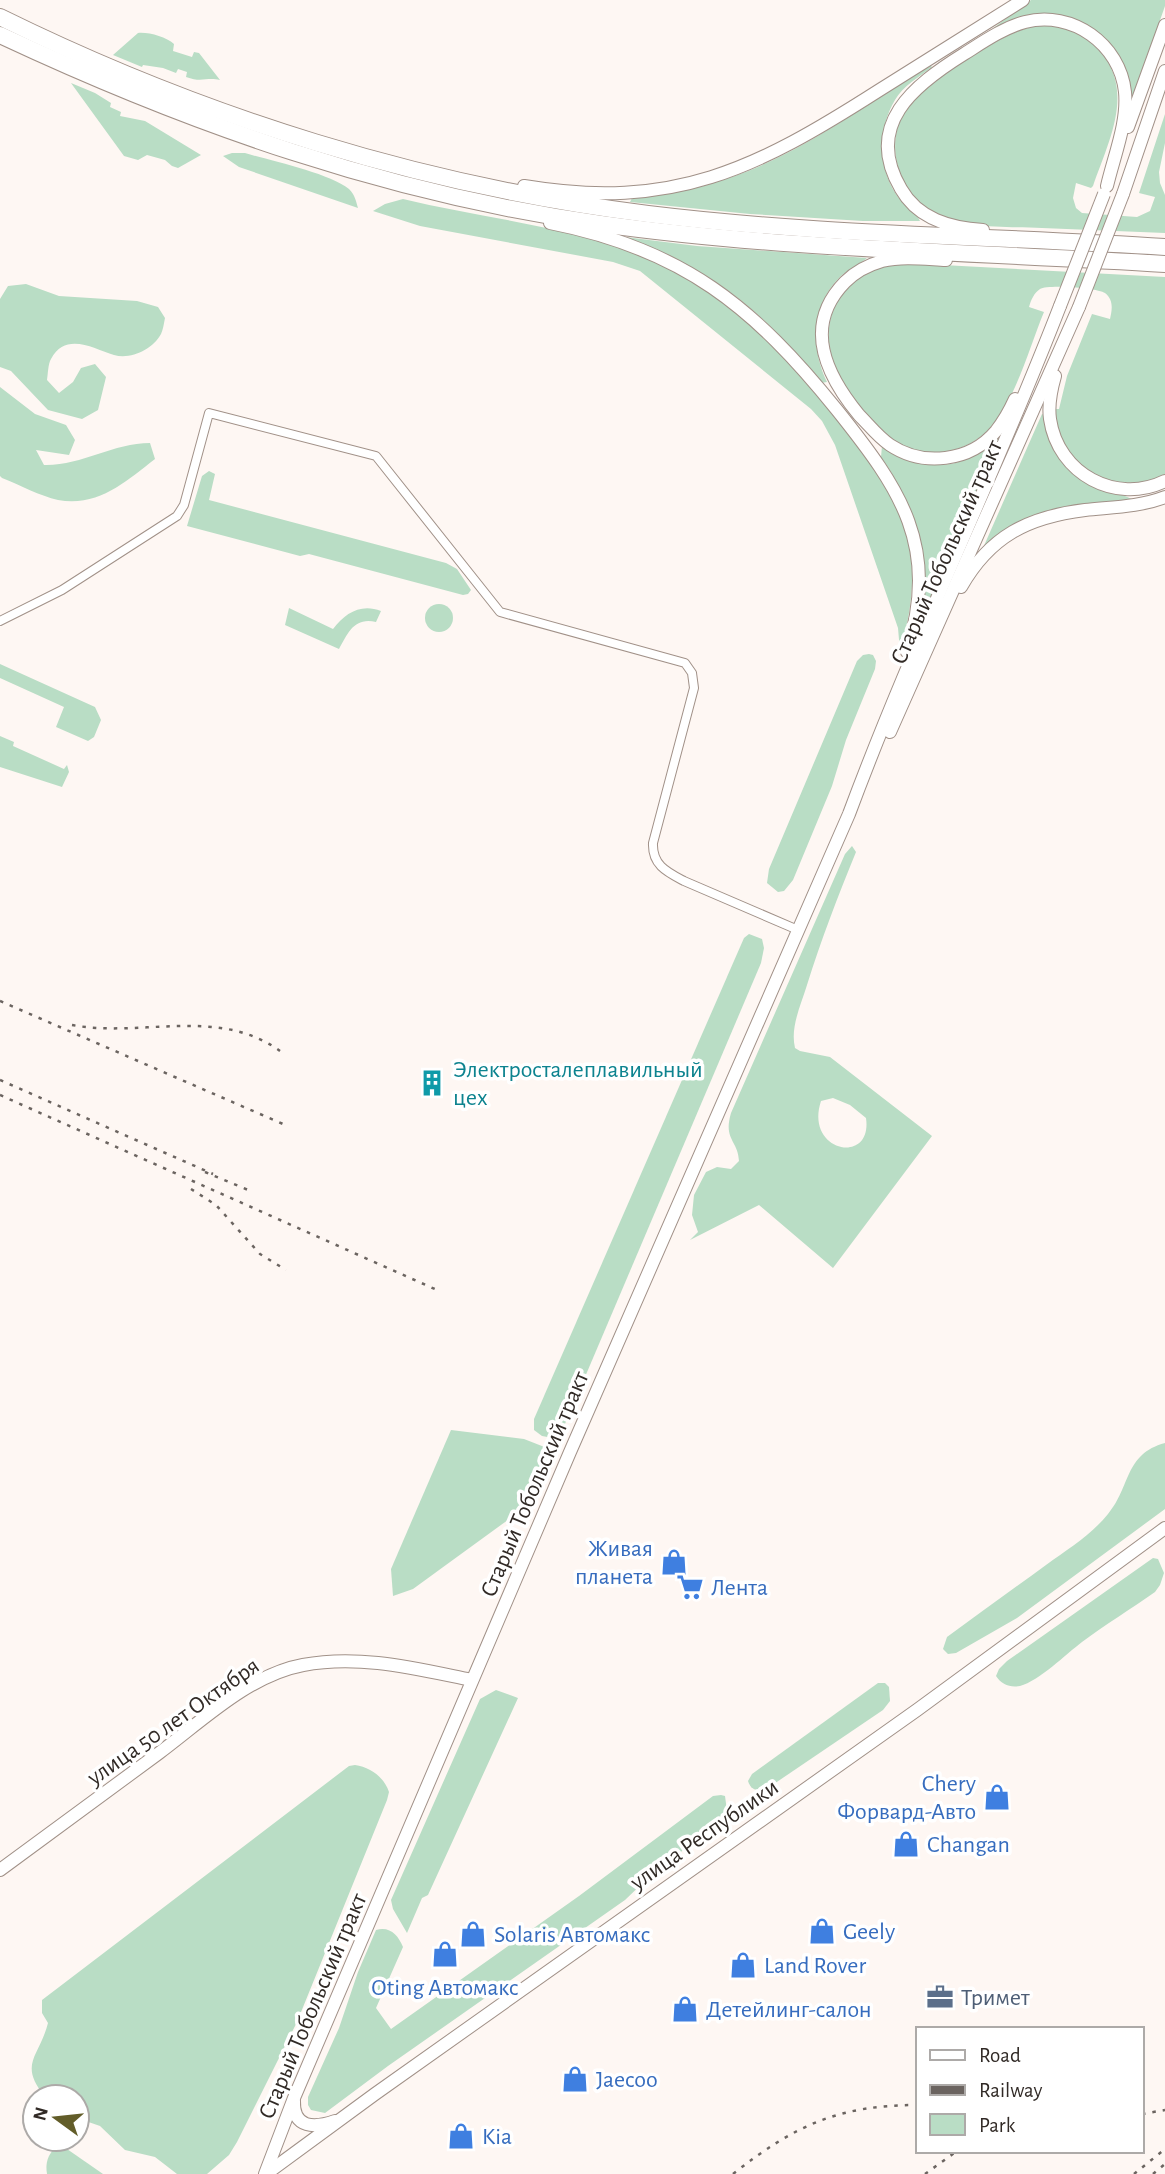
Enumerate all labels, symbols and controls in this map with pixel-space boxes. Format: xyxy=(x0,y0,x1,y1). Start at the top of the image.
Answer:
street label: Старый Тобольский тракт xyxy=(887,436,1007,668)
place label: Электросталеплавильный цех xyxy=(453,1058,703,1110)
building icon: Электросталеплавильный цех xyxy=(417,1068,447,1098)
street label: Старый Тобольский тракт xyxy=(476,1368,593,1601)
place label: Живая планета xyxy=(575,1537,653,1589)
shop icon: Живая планета xyxy=(659,1547,689,1577)
supermarket icon: Лента xyxy=(675,1572,705,1602)
place label: Лента xyxy=(711,1576,768,1600)
street label: улица 50 лет Октября xyxy=(82,1654,264,1791)
place label: Chery Форвард-Авто xyxy=(837,1772,976,1824)
street label: улица Республики xyxy=(625,1775,783,1895)
shop icon: Chery Форвард-Авто xyxy=(982,1782,1012,1812)
shop icon: Changan xyxy=(891,1829,921,1859)
place label: Changan xyxy=(927,1833,1010,1857)
street label: Старый Тобольский тракт xyxy=(254,1890,371,2123)
shop icon: Geely xyxy=(807,1916,837,1946)
shop icon: Solaris Автомакс xyxy=(458,1919,488,1949)
place label: Geely xyxy=(843,1920,895,1944)
place label: Solaris Автомакс xyxy=(494,1923,650,1947)
shop icon: Oting Автомакс xyxy=(430,1939,460,1969)
shop icon: Land Rover xyxy=(728,1950,758,1980)
place label: Land Rover xyxy=(764,1954,866,1978)
place label: Oting Автомакс xyxy=(371,1976,519,2000)
office icon: Тримет xyxy=(925,1982,955,2012)
place label: Тримет xyxy=(961,1986,1030,2010)
shop icon: Детейлинг-салон xyxy=(670,1994,700,2024)
place label: Детейлинг-салон xyxy=(706,1998,872,2022)
legend xyxy=(916,2027,1144,2153)
text: Road xyxy=(979,2045,1021,2066)
shop icon: Jaecoo xyxy=(560,2064,590,2094)
place label: Jaecoo xyxy=(596,2068,658,2092)
text: Railway xyxy=(979,2080,1042,2101)
north arrow xyxy=(21,2083,91,2153)
text: N xyxy=(30,2105,52,2123)
text: Park xyxy=(979,2115,1016,2136)
shop icon: Kia xyxy=(446,2121,476,2151)
place label: Kia xyxy=(482,2125,512,2149)

